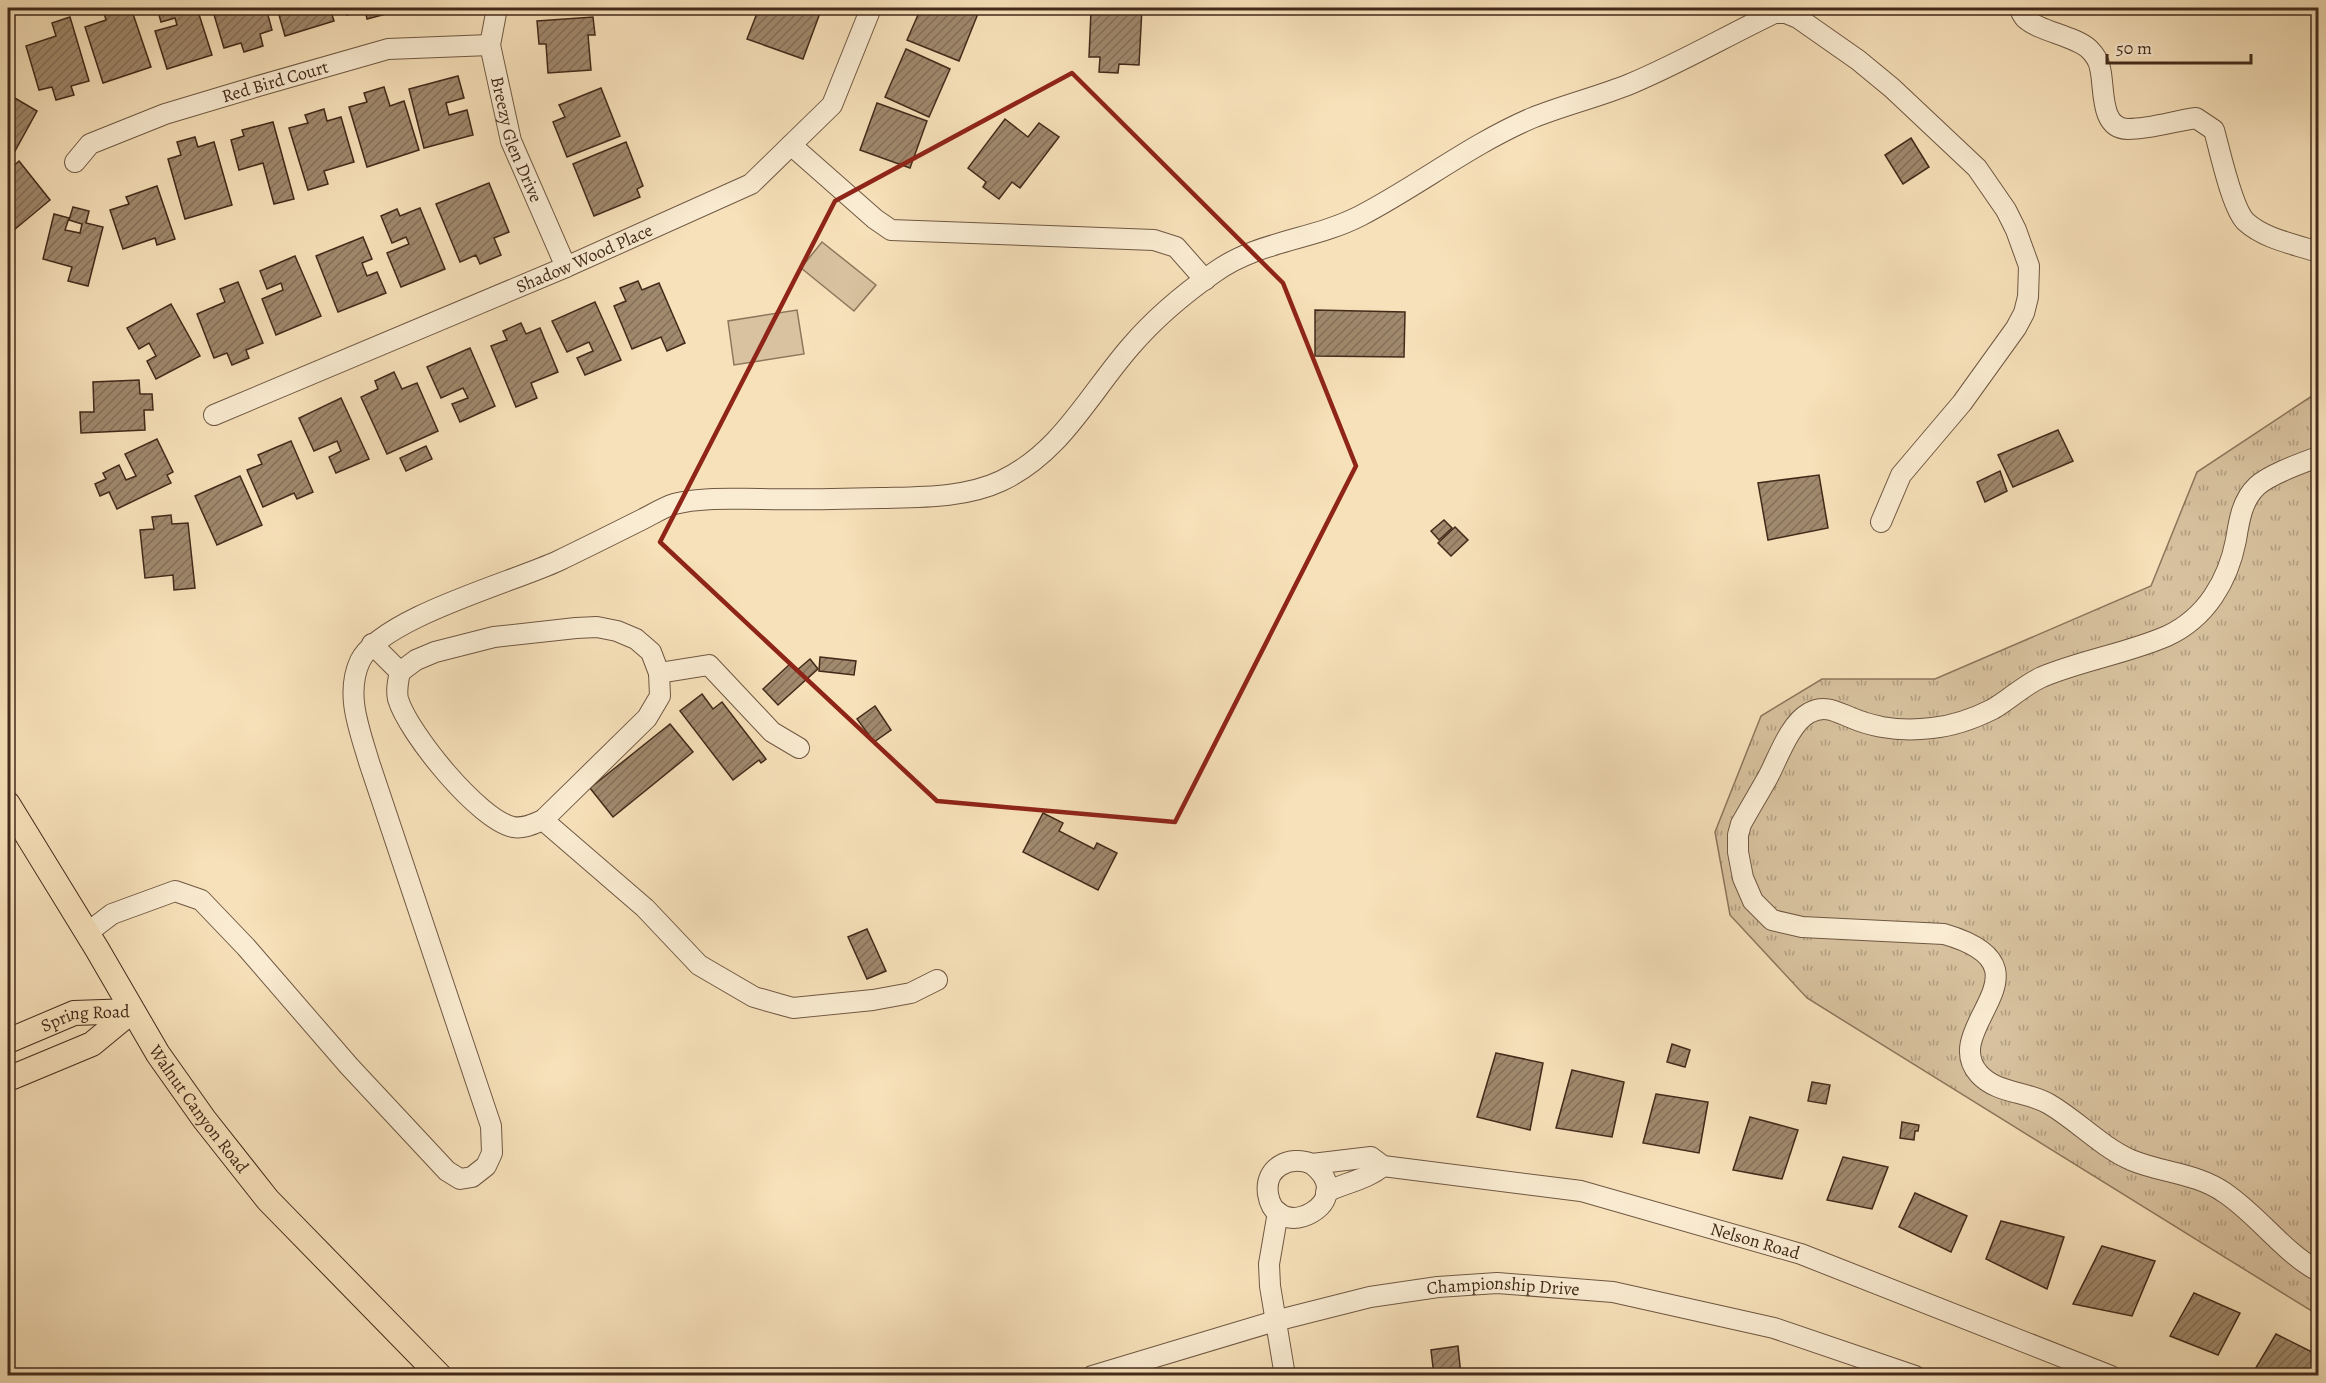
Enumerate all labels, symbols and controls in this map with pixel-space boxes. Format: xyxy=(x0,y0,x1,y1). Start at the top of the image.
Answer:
scale bar xyxy=(2107,27,2251,65)
text: 50 m xyxy=(2116,36,2152,60)
street label: Red Bird Court xyxy=(219,55,331,108)
street label: Breezy Glen Drive xyxy=(485,74,548,206)
street label: Shadow Wood Place xyxy=(512,218,656,299)
street label: Spring Road xyxy=(37,999,131,1038)
street label: Walnut Canyon Road xyxy=(143,1040,254,1178)
street label: Nelson Road xyxy=(1708,1217,1803,1265)
street label: Championship Drive xyxy=(1425,1271,1580,1301)

